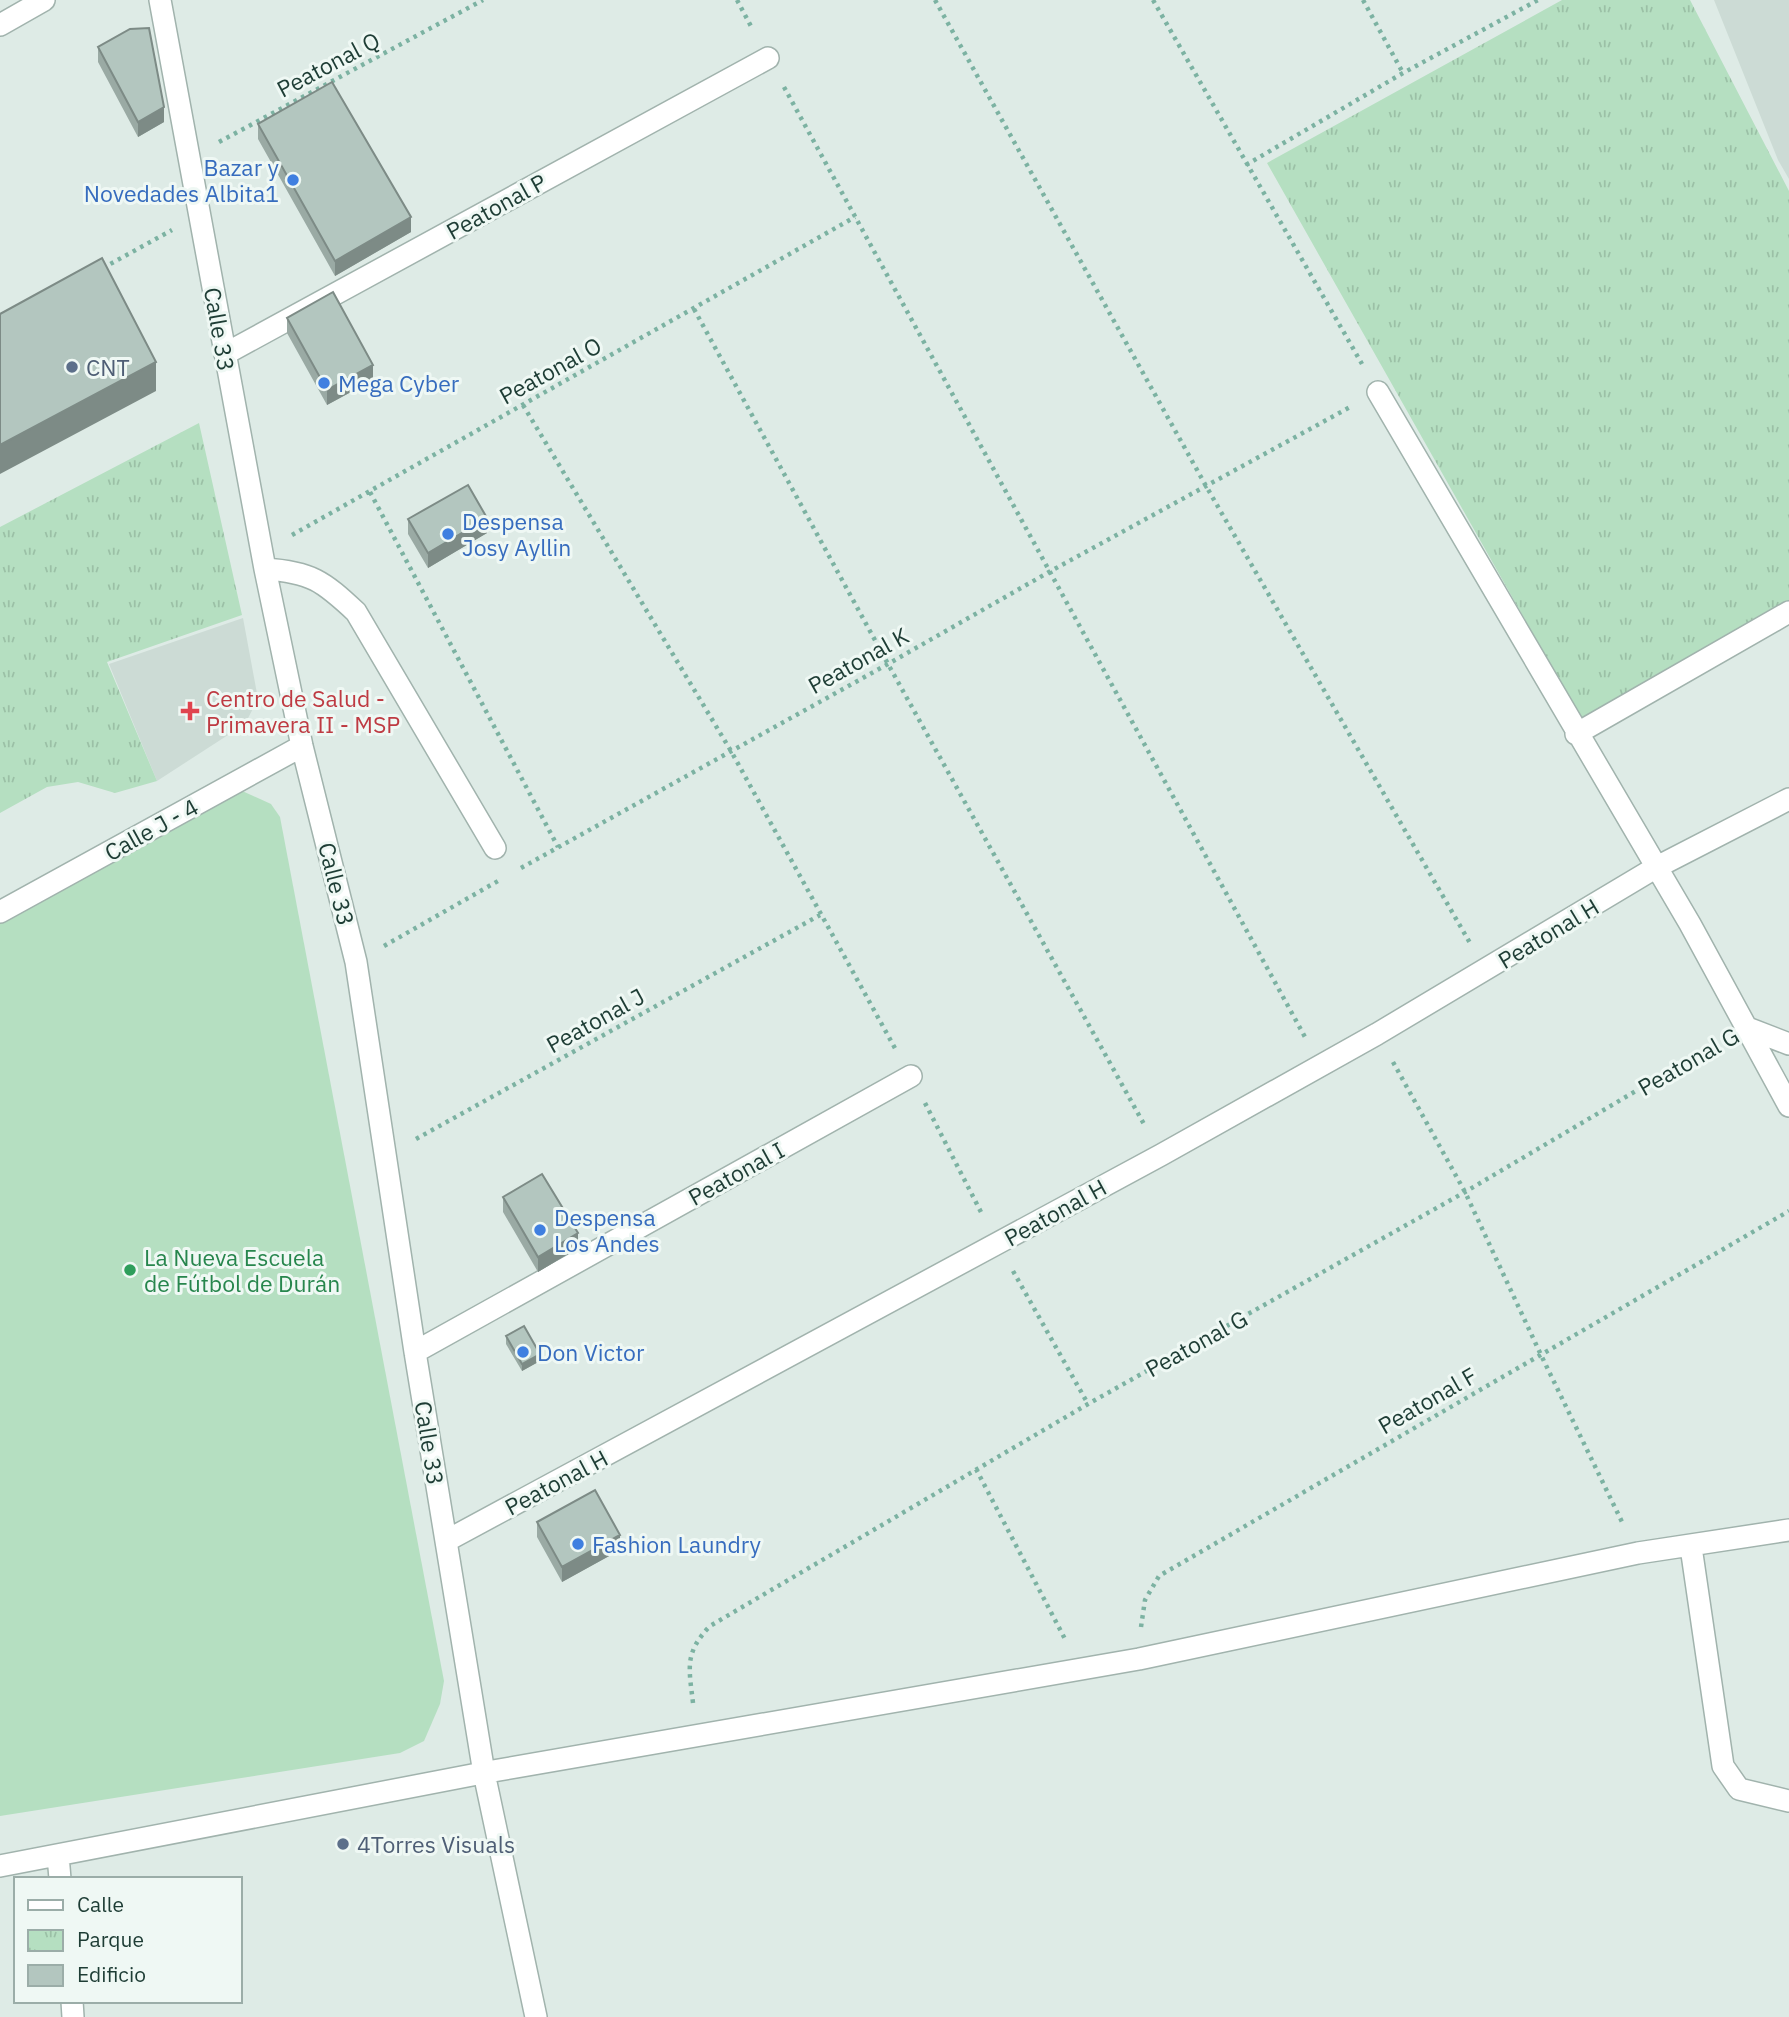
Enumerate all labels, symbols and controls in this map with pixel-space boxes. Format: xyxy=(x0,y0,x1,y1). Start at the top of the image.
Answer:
street label: Peatonal Q xyxy=(271,24,385,104)
place label: Bazar y Novedades Albita1 xyxy=(84,152,280,208)
street label: Peatonal P xyxy=(441,166,552,246)
marker: Bazar y Novedades Albita1 xyxy=(285,172,301,188)
street label: Calle 33 xyxy=(198,285,242,373)
street label: Peatonal O xyxy=(494,330,606,410)
place label: CNT xyxy=(86,352,130,382)
marker: CNT xyxy=(64,359,80,375)
place label: Mega Cyber xyxy=(338,368,460,398)
marker: Mega Cyber xyxy=(316,375,332,391)
place label: Despensa Josy Ayllin xyxy=(462,506,571,562)
marker: Despensa Josy Ayllin xyxy=(440,526,456,542)
street label: Peatonal K xyxy=(802,620,914,700)
place label: Centro de Salud - Primavera II - MSP xyxy=(206,683,400,739)
marker: Centro de Salud - Primavera II - MSP xyxy=(180,701,200,721)
street label: Calle J - 4 xyxy=(99,791,203,867)
street label: Calle 33 xyxy=(312,839,362,929)
street label: Peatonal H xyxy=(1492,891,1604,975)
street label: Peatonal J xyxy=(540,981,650,1059)
street label: Peatonal G xyxy=(1632,1020,1744,1102)
street label: Peatonal I xyxy=(683,1134,789,1212)
street label: Peatonal H xyxy=(999,1172,1111,1252)
place label: Despensa Los Andes xyxy=(554,1202,660,1258)
marker: Despensa Los Andes xyxy=(532,1222,548,1238)
place label: La Nueva Escuela de Fútbol de Durán xyxy=(144,1242,340,1298)
marker: La Nueva Escuela de Fútbol de Durán xyxy=(122,1262,138,1278)
street label: Peatonal G xyxy=(1140,1303,1252,1383)
place label: Don Victor xyxy=(537,1337,645,1367)
marker: Don Victor xyxy=(515,1344,531,1360)
street label: Peatonal F xyxy=(1372,1360,1482,1440)
street label: Calle 33 xyxy=(409,1399,451,1487)
street label: Peatonal H xyxy=(499,1442,613,1522)
place label: Fashion Laundry xyxy=(592,1529,762,1559)
marker: Fashion Laundry xyxy=(570,1536,586,1552)
place label: 4Torres Visuals xyxy=(357,1829,515,1859)
marker: 4Torres Visuals xyxy=(335,1836,351,1852)
legend xyxy=(14,1877,242,2003)
text: Calle xyxy=(77,1890,124,1918)
text: Parque xyxy=(77,1925,144,1953)
text: Edificio xyxy=(77,1960,146,1988)

